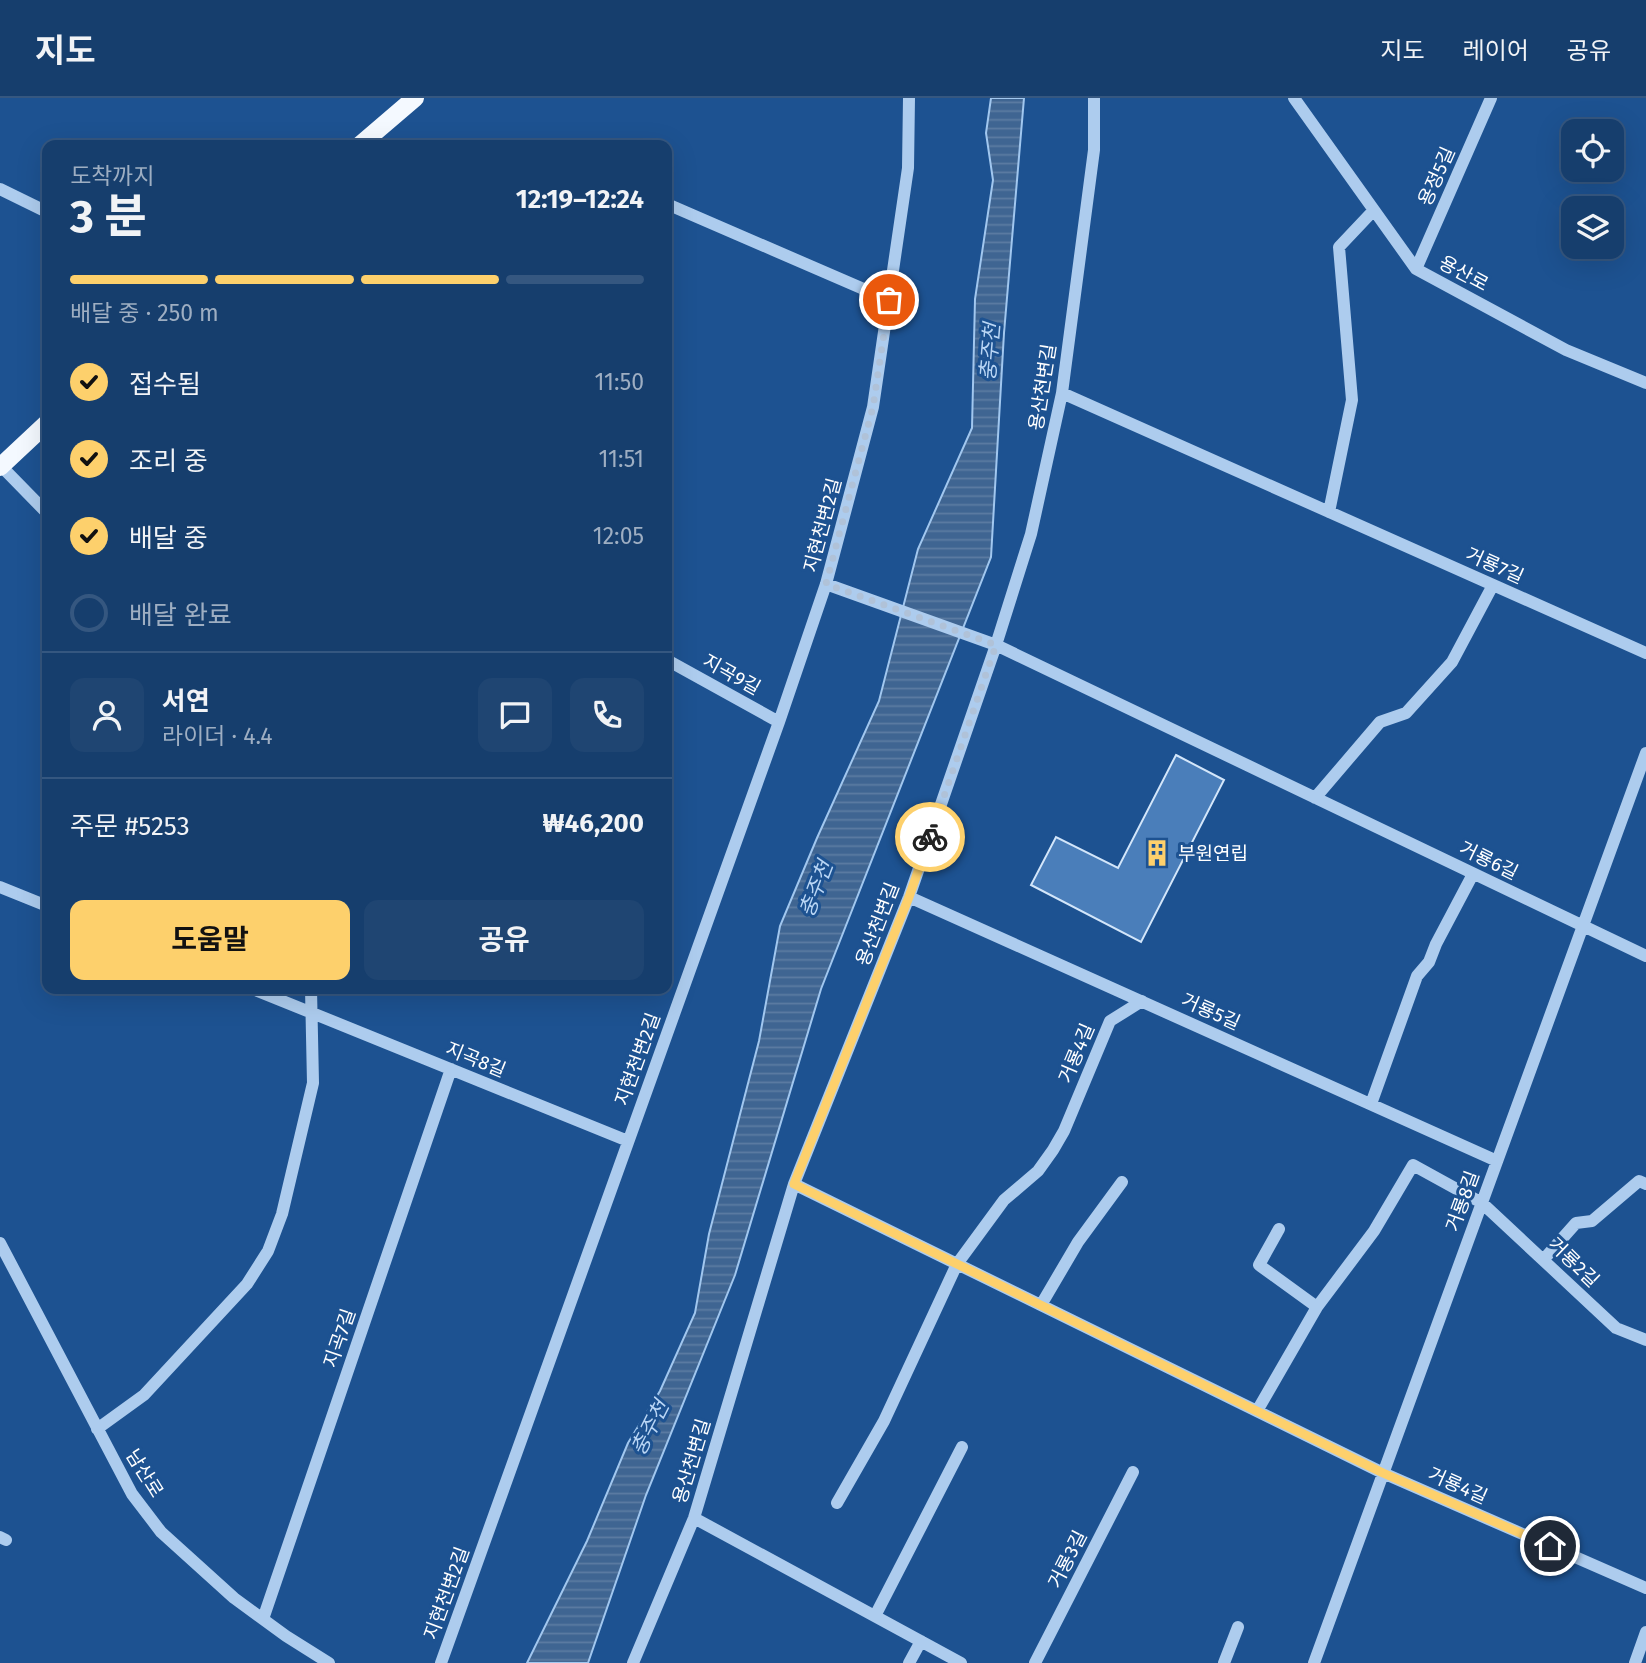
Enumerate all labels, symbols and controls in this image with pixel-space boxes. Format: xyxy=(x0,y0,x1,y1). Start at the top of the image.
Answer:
text: 지도 xyxy=(35,31,96,71)
text: 지도 xyxy=(1380,37,1425,65)
text: 레이어 xyxy=(1463,37,1529,65)
text: 공유 xyxy=(1567,37,1611,65)
map controls xyxy=(1561,119,1624,259)
button: locate xyxy=(1561,119,1624,182)
street label: 용정5길 xyxy=(1413,143,1460,209)
text: 도착까지 xyxy=(70,162,155,190)
text: 12:19–12:24 xyxy=(516,184,644,215)
text: 3 분 xyxy=(70,189,147,244)
button: layers xyxy=(1561,196,1624,259)
street label: 용산로 xyxy=(1435,251,1492,296)
pin xyxy=(859,270,919,330)
icon: bag xyxy=(870,281,908,319)
text: 배달 중 · 250 m xyxy=(70,299,219,327)
water label: 충주천 xyxy=(975,319,1006,382)
street label: 용산천변길 xyxy=(1024,342,1061,432)
icon: check xyxy=(70,363,108,401)
text: 11:50 xyxy=(594,368,644,396)
text: 접수됨 xyxy=(129,369,201,400)
icon: check xyxy=(70,440,108,478)
text: 11:51 xyxy=(598,445,644,473)
text: 조리 중 xyxy=(129,446,208,477)
street label: 지현천변2길 xyxy=(799,475,846,575)
icon: check xyxy=(70,517,108,555)
text: 12:05 xyxy=(593,522,644,550)
text: 배달 중 xyxy=(129,523,208,554)
street label: 거룡7길 xyxy=(1462,543,1527,588)
text: 배달 완료 xyxy=(129,600,232,631)
street label: 지곡9길 xyxy=(699,649,765,700)
button: person xyxy=(70,678,144,752)
button: chat xyxy=(478,678,552,752)
button: phone xyxy=(570,678,644,752)
text: 서연 xyxy=(162,686,210,717)
text: 라이더 · 4.4 xyxy=(162,722,272,750)
courier xyxy=(895,802,965,872)
text: ₩46,200 xyxy=(543,808,644,839)
text: 주문 #5253 xyxy=(70,811,190,842)
icon: bike xyxy=(911,818,949,856)
street label: 거룡6길 xyxy=(1456,836,1522,885)
building icon: 부원연립 xyxy=(1142,838,1172,868)
place label: 부원연립 xyxy=(1178,842,1248,865)
water label: 충주천 xyxy=(793,855,839,921)
street label: 용산천변길 xyxy=(851,879,904,969)
button: 도움말 xyxy=(70,900,350,980)
button: 공유 xyxy=(364,900,644,980)
street label: 거룡5길 xyxy=(1178,988,1244,1035)
street label: 지현천변2길 xyxy=(610,1010,665,1109)
street label: 거룡4길 xyxy=(1054,1020,1099,1086)
street label: 지곡8길 xyxy=(442,1037,509,1082)
street label: 거룡8길 xyxy=(1441,1168,1484,1235)
street label: 거룡2길 xyxy=(1543,1233,1604,1292)
street label: 지곡7길 xyxy=(319,1306,360,1371)
water label: 충주천 xyxy=(625,1394,676,1460)
street label: 용산천변길 xyxy=(668,1416,715,1506)
street label: 남산로 xyxy=(121,1445,168,1502)
street label: 거룡4길 xyxy=(1425,1462,1491,1509)
pin xyxy=(1520,1516,1580,1576)
street label: 거룡3길 xyxy=(1043,1526,1092,1592)
icon: home xyxy=(1531,1527,1569,1565)
street label: 지현천변2길 xyxy=(419,1544,474,1643)

